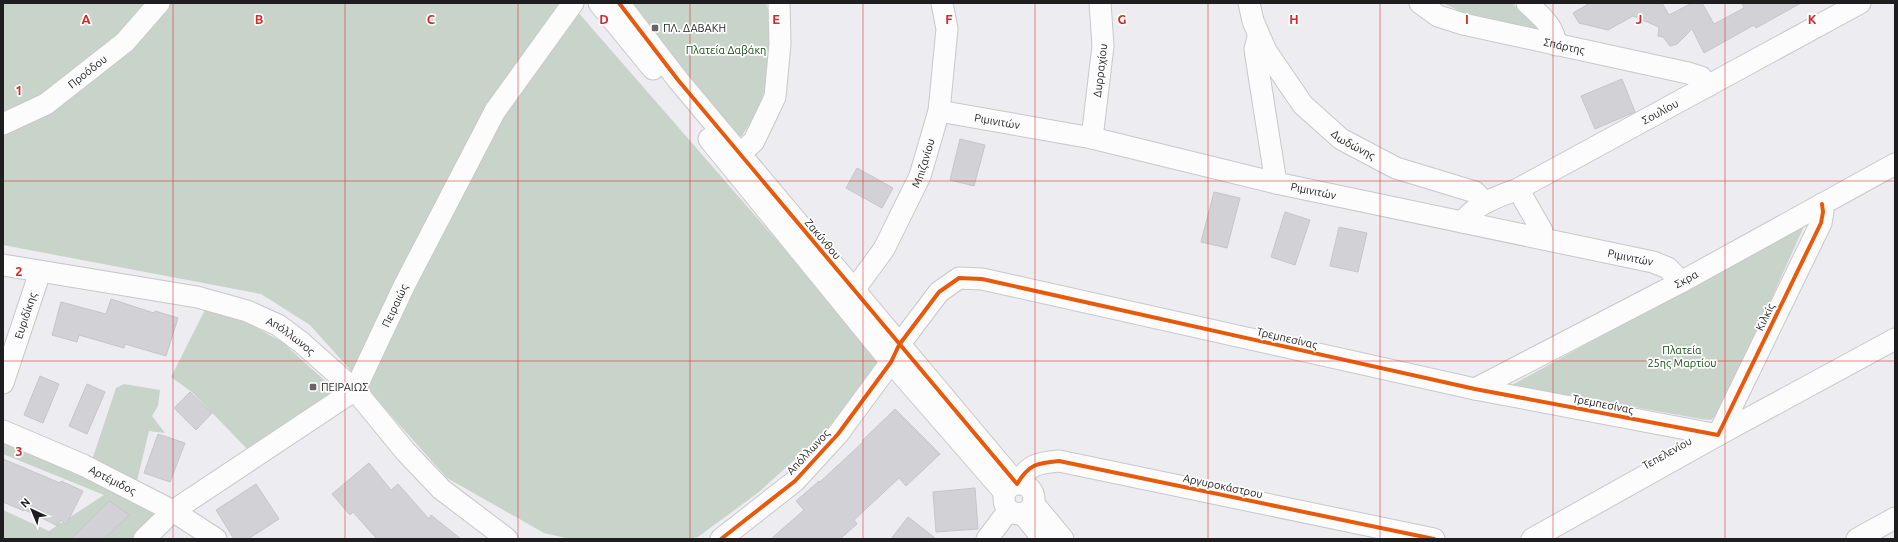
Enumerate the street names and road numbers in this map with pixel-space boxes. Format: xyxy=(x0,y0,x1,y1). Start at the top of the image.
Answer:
street label: Σπάρτης xyxy=(1543,36,1586,57)
street label: Δυρραχίου xyxy=(1091,43,1109,98)
street label: Προόδου xyxy=(66,53,109,91)
street label: Σουλίου xyxy=(1640,97,1680,126)
street label: Ριμινιτών xyxy=(973,111,1022,131)
street label: Δωδώνης xyxy=(1329,127,1377,163)
street label: Μπιζανίου xyxy=(909,137,937,190)
street label: Ριμινιτών xyxy=(1290,180,1338,202)
street label: Ζακύνθου xyxy=(803,216,843,262)
street label: Ριμινιτών xyxy=(1607,247,1655,268)
street label: Σκρα xyxy=(1672,268,1700,290)
street label: Πειραιώς xyxy=(379,282,411,329)
street label: Ευριδίκης xyxy=(12,291,40,340)
street label: Κιλκίς xyxy=(1753,301,1778,333)
street label: Απόλλωνος xyxy=(265,315,317,358)
street label: Τρεμπεσίνας xyxy=(1255,325,1319,352)
street label: Τρεμπεσίνας xyxy=(1571,392,1635,417)
street label: Απόλλωνος xyxy=(784,427,833,478)
street label: Τεπελενίου xyxy=(1640,434,1694,472)
street label: Αρτέμιδος xyxy=(87,463,138,498)
street label: Αργυροκάστρου xyxy=(1182,472,1264,500)

